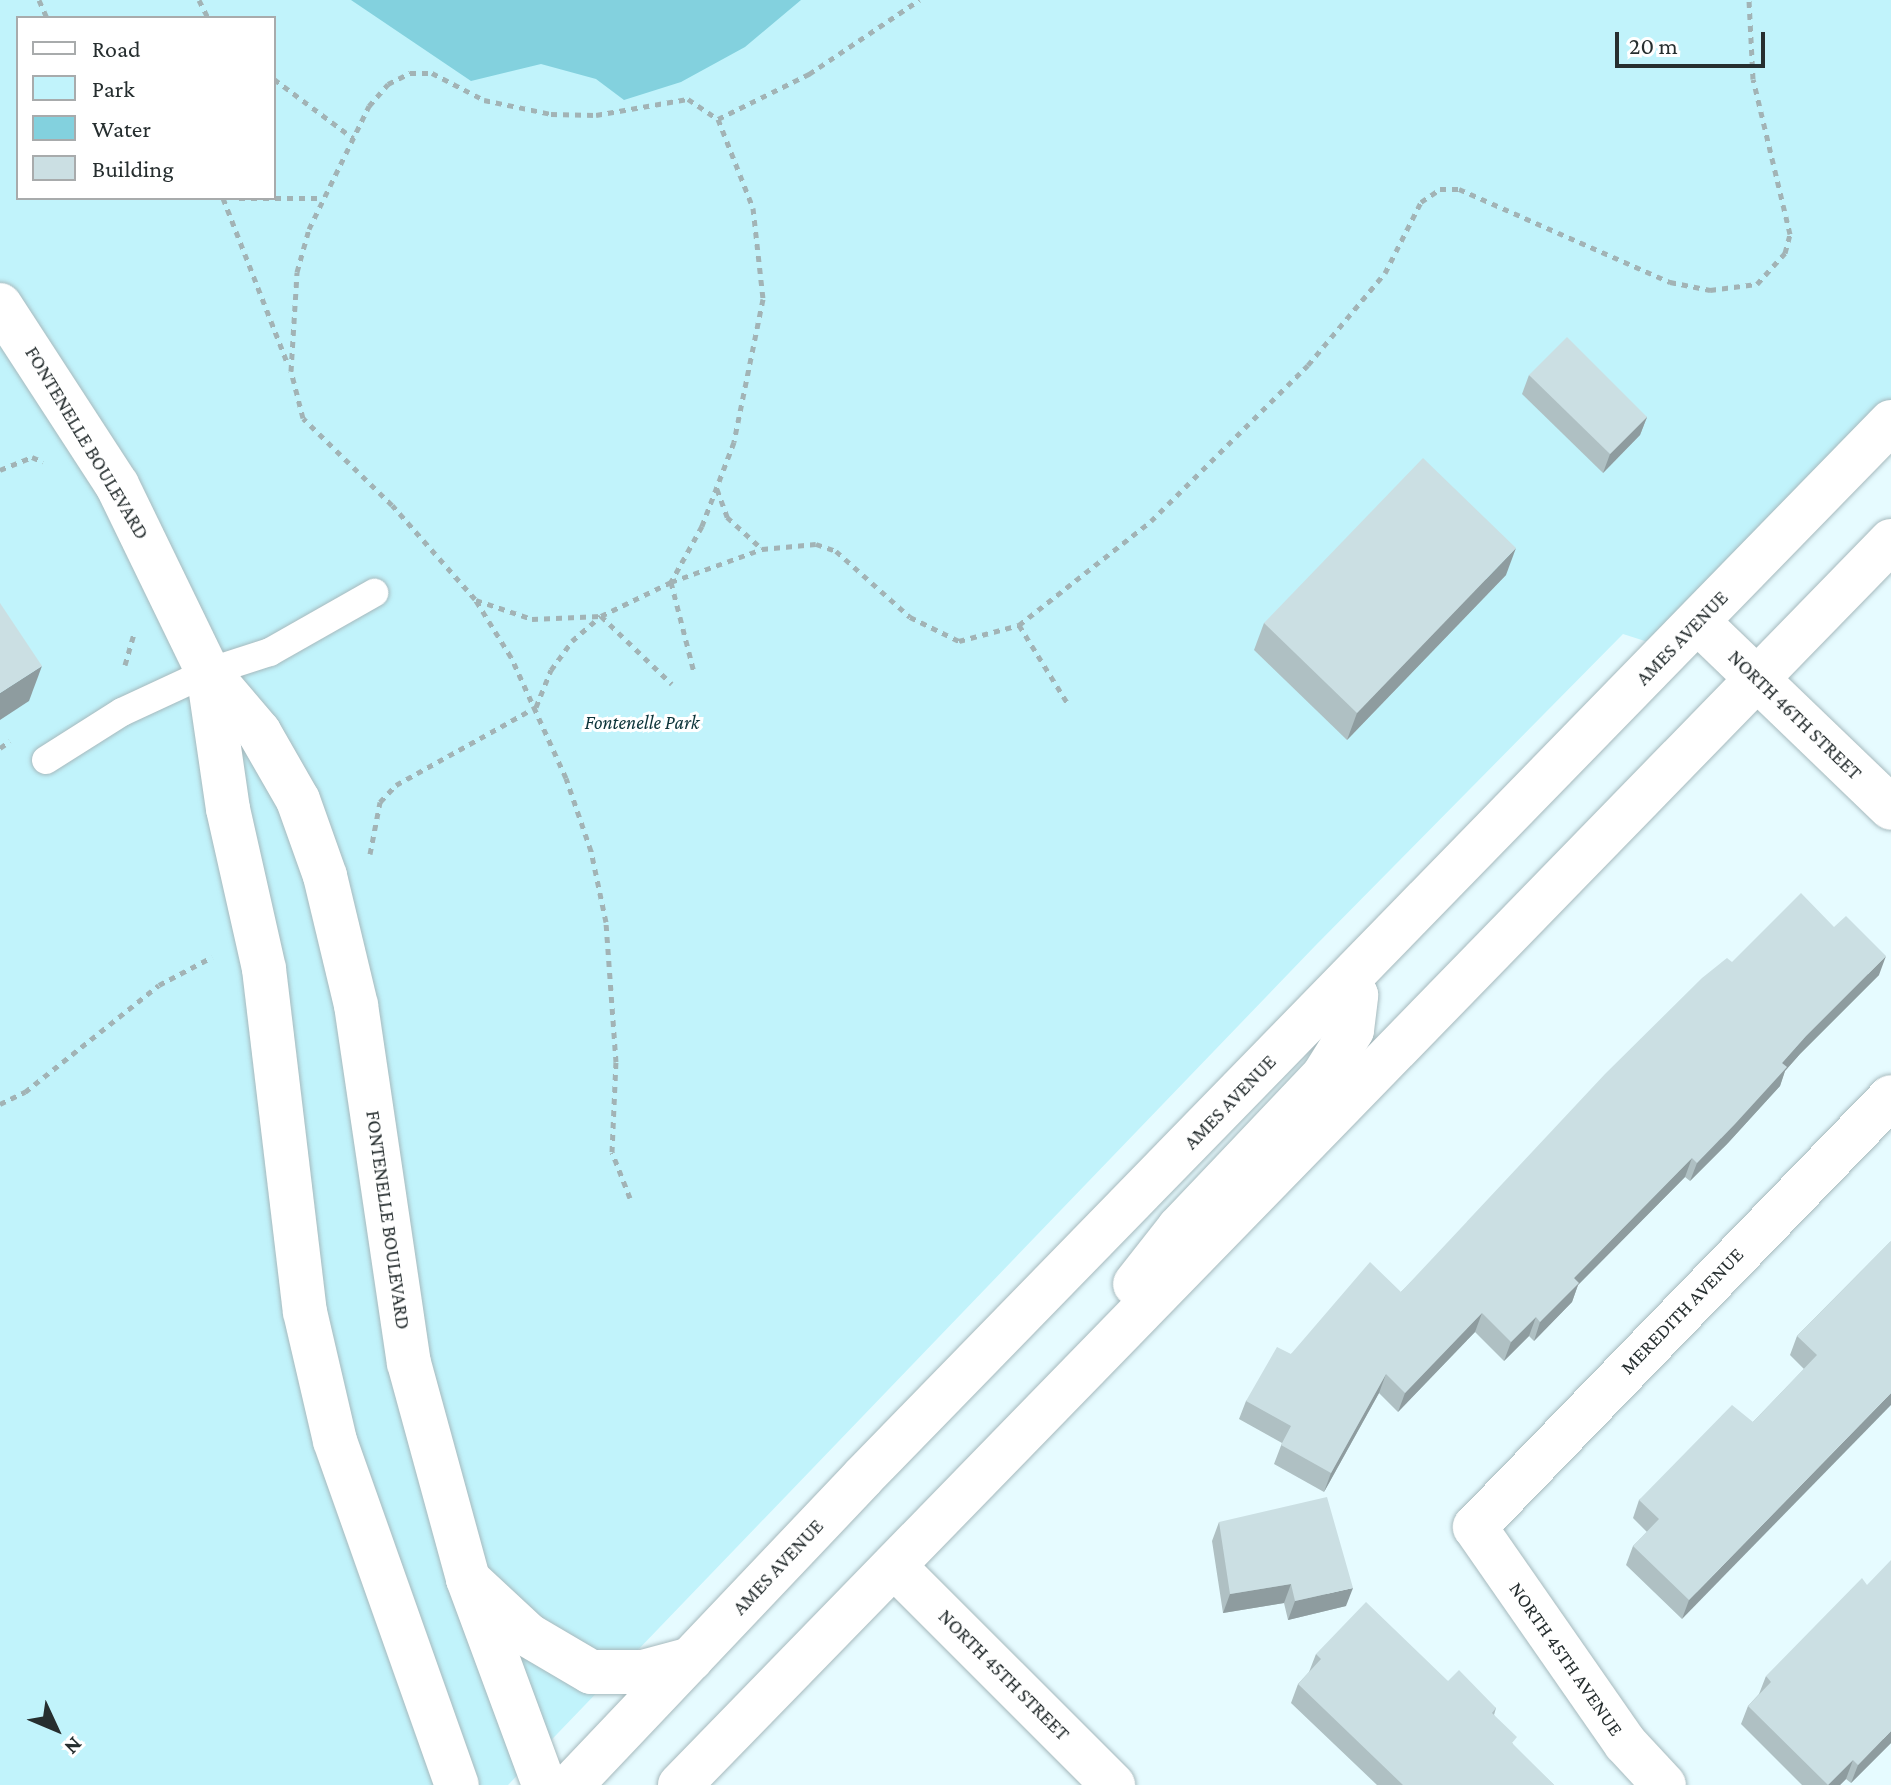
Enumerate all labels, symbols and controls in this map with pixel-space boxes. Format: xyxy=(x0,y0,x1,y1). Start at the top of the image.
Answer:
legend xyxy=(16,16,276,200)
scale bar xyxy=(1619,16,1769,66)
text: 20 m xyxy=(1629,32,1678,59)
text: Road xyxy=(92,35,141,62)
text: Park xyxy=(92,75,135,102)
text: Water xyxy=(92,115,151,142)
text: Building xyxy=(92,155,174,182)
street label: FONTENELLE BOULEVARD xyxy=(20,342,154,544)
street label: AMES AVENUE xyxy=(1631,586,1733,690)
street label: NORTH 46TH STREET xyxy=(1723,645,1867,785)
park label: Fontenelle Park xyxy=(585,710,699,734)
street label: AMES AVENUE xyxy=(1179,1050,1281,1154)
street label: FONTENELLE BOULEVARD xyxy=(361,1109,415,1331)
street label: MEREDITH AVENUE xyxy=(1615,1243,1749,1379)
street label: AMES AVENUE xyxy=(728,1514,828,1620)
street label: NORTH 45TH AVENUE xyxy=(1504,1577,1628,1741)
street label: NORTH 45TH STREET xyxy=(933,1604,1075,1746)
north arrow xyxy=(16,1689,96,1769)
text: N xyxy=(59,1732,88,1760)

